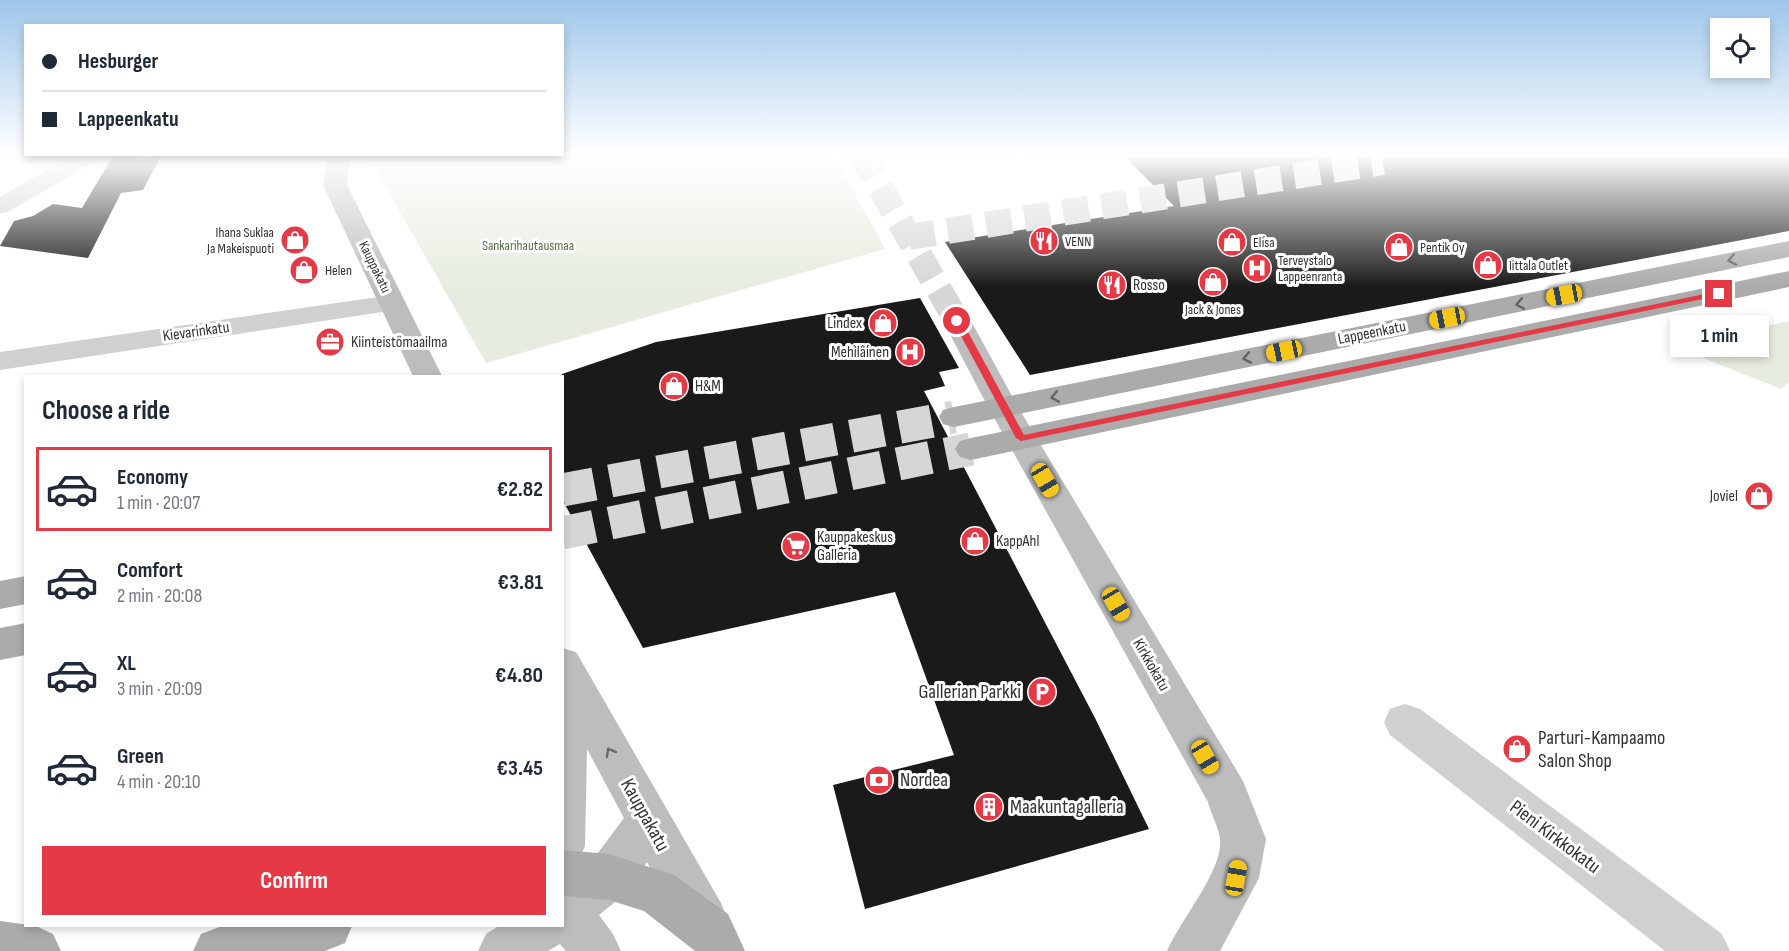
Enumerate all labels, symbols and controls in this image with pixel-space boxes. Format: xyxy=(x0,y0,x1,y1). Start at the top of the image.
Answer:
map controls xyxy=(1710,18,1770,78)
button: locate xyxy=(1710,18,1770,78)
text: Hesburger xyxy=(78,48,158,75)
text: Lappeenkatu xyxy=(78,106,179,133)
place label: Ihana Suklaa Ja Makeispuoti xyxy=(206,224,274,257)
shop icon: Ihana Suklaa Ja Makeispuoti xyxy=(279,224,311,256)
restaurant icon: VENN xyxy=(1028,225,1060,257)
shop icon: Elisa xyxy=(1216,226,1248,258)
shop icon: Pentik Oy xyxy=(1383,231,1415,263)
place label: VENN xyxy=(1065,233,1091,250)
place label: Elisa xyxy=(1253,234,1275,251)
park label: Sankarihautausmaa xyxy=(482,237,574,254)
street label: Kauppakatu xyxy=(355,238,395,296)
place label: Pentik Oy xyxy=(1420,239,1465,256)
shop icon: Iittala Outlet xyxy=(1472,249,1504,281)
hospital icon: Terveystalo Lappeenranta xyxy=(1241,252,1273,284)
place label: Terveystalo Lappeenranta xyxy=(1278,252,1342,285)
one-way arrow xyxy=(1727,253,1737,266)
shop icon: Helen xyxy=(288,254,320,286)
place label: Iittala Outlet xyxy=(1509,257,1568,274)
place label: Helen xyxy=(325,262,352,279)
shop icon: Jack & Jones xyxy=(1197,266,1229,298)
restaurant icon: Rosso xyxy=(1096,269,1128,301)
place label: Rosso xyxy=(1133,276,1165,295)
route end xyxy=(1705,280,1732,307)
car xyxy=(1545,283,1583,307)
one-way arrow xyxy=(1515,297,1525,310)
place label: Jack & Jones xyxy=(1184,301,1241,318)
car xyxy=(1428,306,1466,330)
shop icon: Lindex xyxy=(867,307,899,339)
route start xyxy=(943,307,970,334)
place label: Lindex xyxy=(827,314,862,333)
callout: 1 min xyxy=(1670,315,1768,357)
street label: Lappeenkatu xyxy=(1336,317,1408,349)
street label: Kievarinkatu xyxy=(162,318,230,346)
text: 1 min xyxy=(1701,324,1738,348)
office icon: Kiinteistömaailma xyxy=(314,326,346,358)
place label: Kiinteistömaailma xyxy=(351,333,447,352)
hospital icon: Mehiläinen xyxy=(894,336,926,368)
car xyxy=(1265,338,1303,364)
place label: Mehiläinen xyxy=(831,343,889,362)
one-way arrow xyxy=(1242,351,1252,364)
shop icon: H&M xyxy=(658,370,690,402)
place label: H&M xyxy=(695,377,721,396)
one-way arrow xyxy=(1051,389,1061,402)
text: Choose a ride xyxy=(42,395,170,427)
car xyxy=(1028,460,1062,500)
icon: car xyxy=(45,462,99,516)
text: Economy xyxy=(117,464,188,491)
text: €2.82 xyxy=(497,476,543,503)
shop icon: Joviel xyxy=(1743,480,1775,512)
place label: Joviel xyxy=(1709,487,1738,506)
text: 1 min · 20:07 xyxy=(117,491,200,515)
shop icon: KappAhl xyxy=(959,525,991,557)
place label: Kauppakeskus Galleria xyxy=(817,528,893,565)
supermarket icon: Kauppakeskus Galleria xyxy=(780,530,812,562)
place label: KappAhl xyxy=(996,532,1039,551)
icon: car xyxy=(45,555,99,609)
text: Comfort xyxy=(117,557,183,584)
text: €3.81 xyxy=(498,569,543,596)
text: 2 min · 20:08 xyxy=(117,584,202,608)
car xyxy=(1099,584,1133,624)
street label: Kirkkokatu xyxy=(1128,635,1174,695)
icon: car xyxy=(45,648,99,702)
text: XL xyxy=(117,650,136,677)
text: €4.80 xyxy=(495,662,543,689)
parking icon: Gallerian Parkki xyxy=(1026,676,1058,708)
text: 3 min · 20:09 xyxy=(117,677,202,701)
place label: Gallerian Parkki xyxy=(918,680,1021,704)
place label: Parturi-Kampaamo Salon Shop xyxy=(1538,726,1665,773)
shop icon: Parturi-Kampaamo Salon Shop xyxy=(1501,733,1533,765)
car xyxy=(1188,737,1222,777)
icon: car xyxy=(45,741,99,795)
text: Green xyxy=(117,743,164,770)
one-way arrow xyxy=(606,748,617,758)
text: €3.45 xyxy=(496,755,543,782)
bank icon: Nordea xyxy=(863,764,895,796)
place label: Nordea xyxy=(900,768,948,792)
text: 4 min · 20:10 xyxy=(117,770,201,794)
street label: Kauppakatu xyxy=(615,775,675,855)
building icon: Maakuntagalleria xyxy=(973,791,1005,823)
place label: Maakuntagalleria xyxy=(1010,795,1124,819)
street label: Pieni Kirkkokatu xyxy=(1505,795,1605,879)
button: Confirm xyxy=(42,846,546,915)
car xyxy=(1224,859,1248,897)

